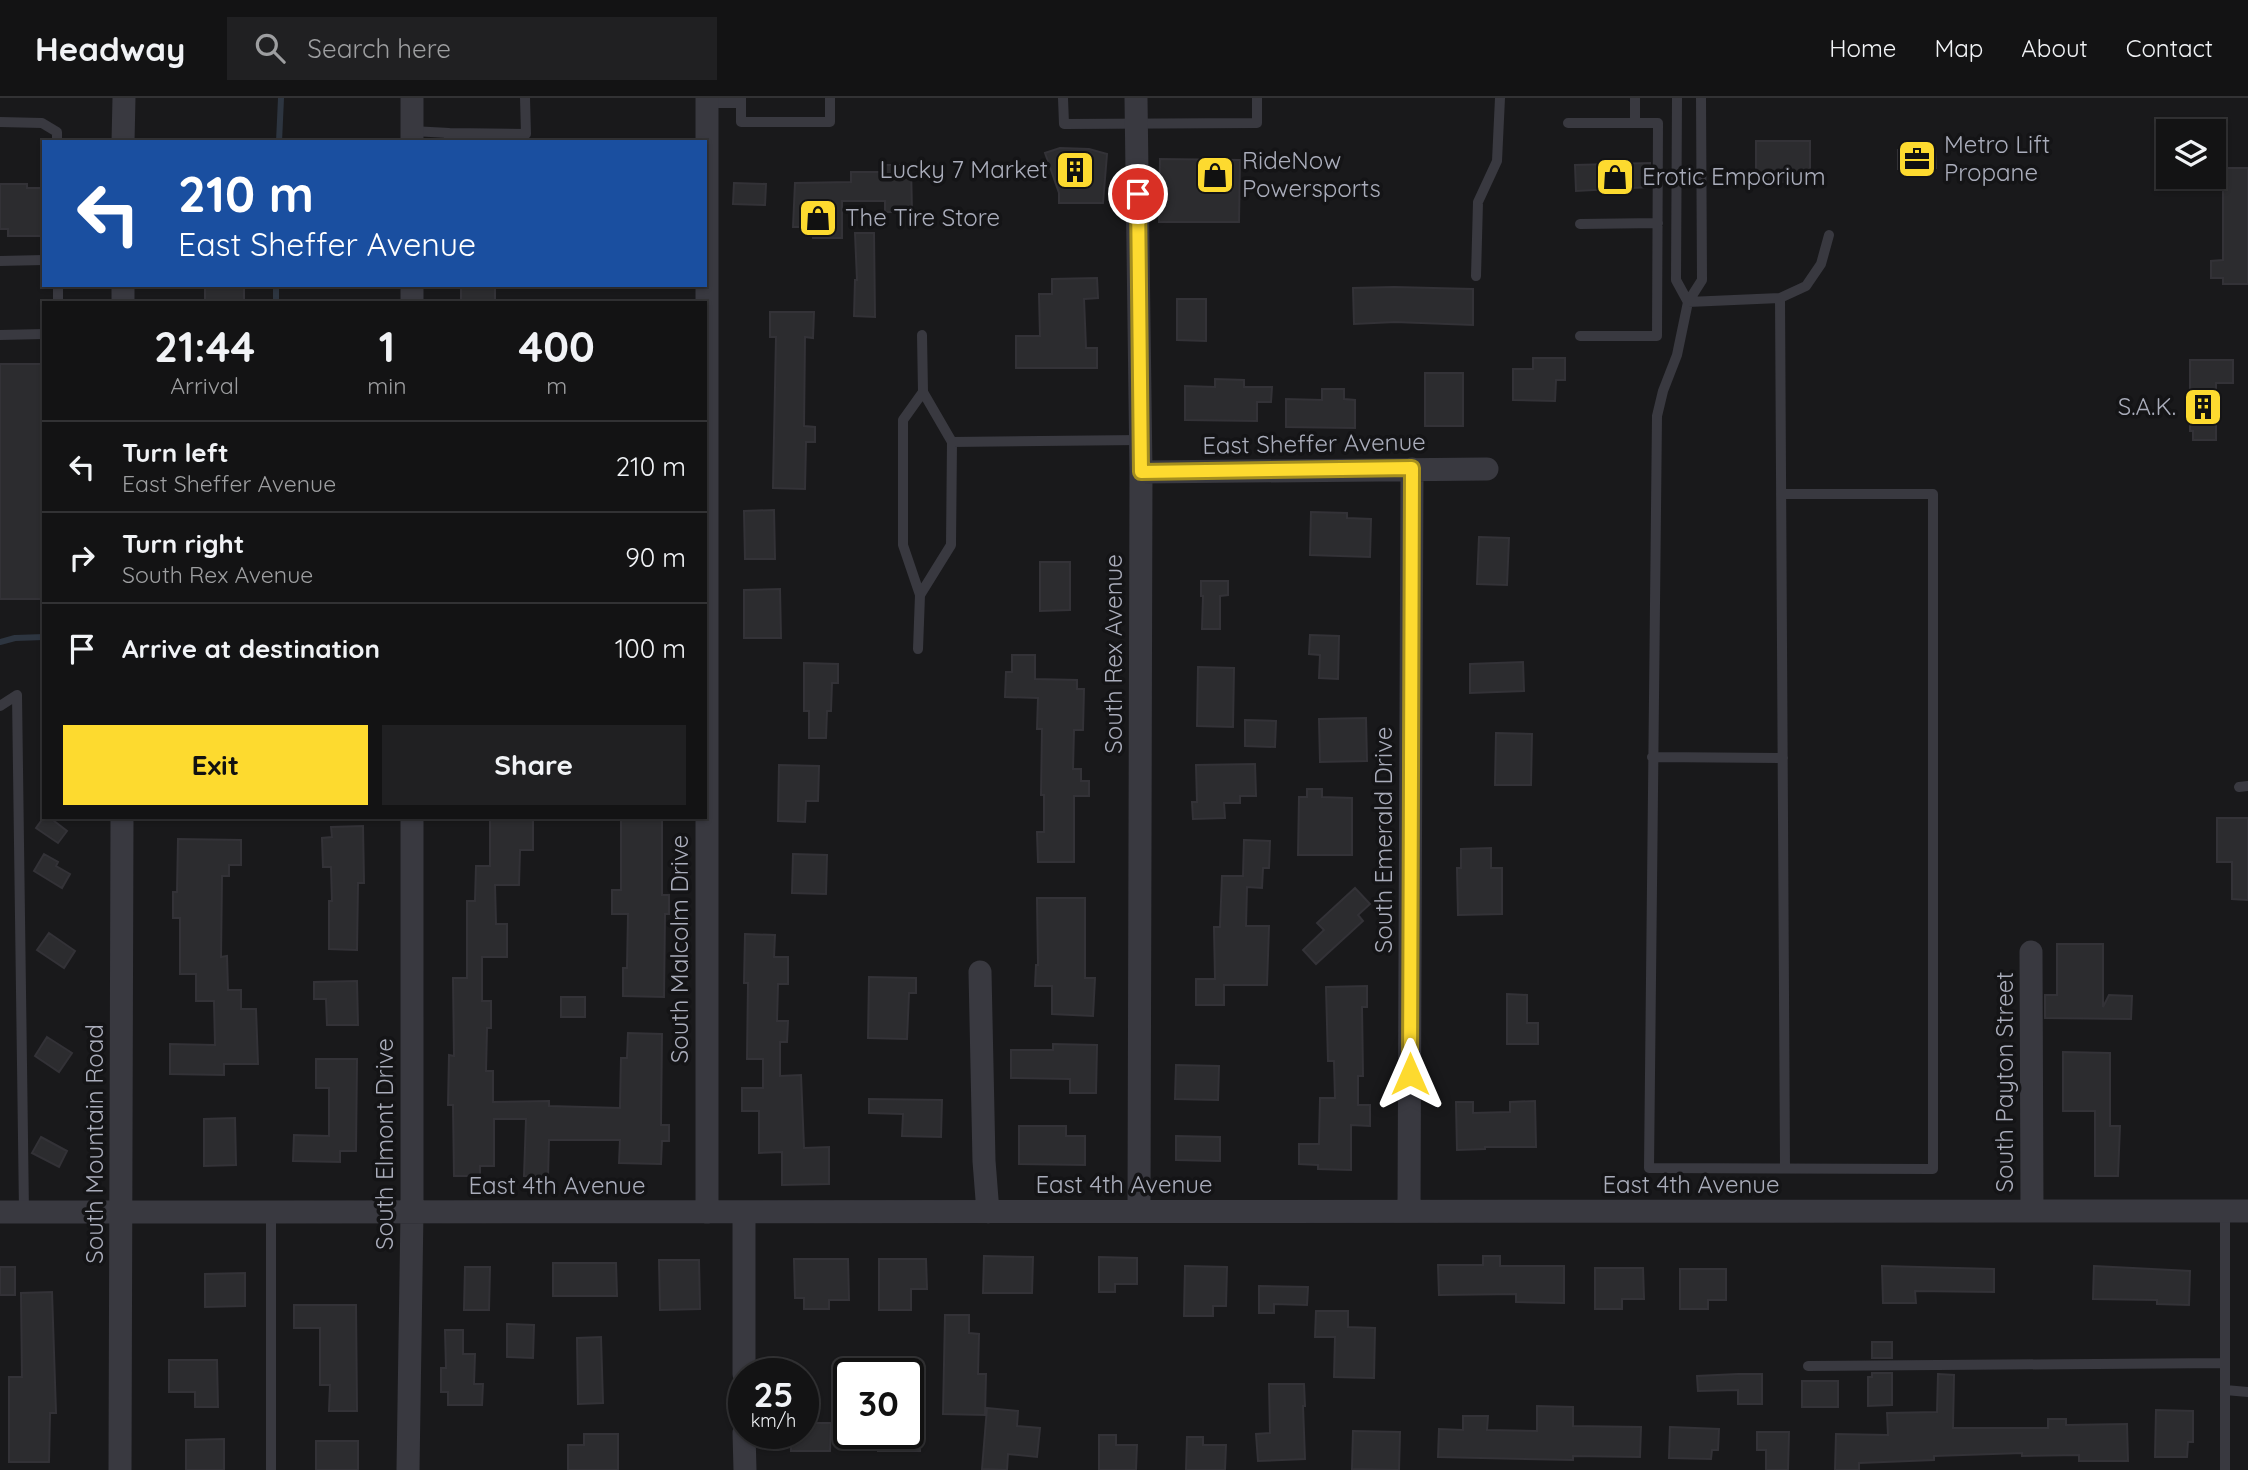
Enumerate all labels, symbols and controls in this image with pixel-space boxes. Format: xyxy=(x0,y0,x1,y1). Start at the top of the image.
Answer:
search box xyxy=(227,17,717,80)
text: Headway xyxy=(35,28,185,69)
icon: search xyxy=(251,29,289,67)
text: Search here xyxy=(307,32,451,65)
text: Home xyxy=(1829,33,1896,63)
text: Map xyxy=(1934,33,1983,63)
text: About xyxy=(2021,33,2088,63)
text: Contact xyxy=(2126,33,2213,63)
map controls xyxy=(2156,119,2226,189)
button: layers xyxy=(2156,119,2226,189)
place label: Metro Lift Propane xyxy=(1944,129,2050,187)
office icon: Metro Lift Propane xyxy=(1896,138,1938,180)
place label: RideNow Powersports xyxy=(1242,145,1381,203)
building icon: Lucky 7 Market xyxy=(1054,149,1096,191)
place label: Lucky 7 Market xyxy=(880,154,1048,184)
shop icon: RideNow Powersports xyxy=(1194,154,1236,196)
shop icon: Erotic Emporium xyxy=(1594,156,1636,198)
place label: Erotic Emporium xyxy=(1642,161,1826,191)
text: 210 m xyxy=(178,163,314,224)
pin xyxy=(1108,164,1168,224)
icon: left xyxy=(63,168,154,259)
icon: arrive xyxy=(1119,175,1157,213)
shop icon: The Tire Store xyxy=(797,197,839,239)
place label: The Tire Store xyxy=(845,202,1000,232)
text: East Sheffer Avenue xyxy=(178,224,476,264)
text: 21:44 xyxy=(154,320,255,373)
text: 1 xyxy=(379,320,395,373)
text: 400 xyxy=(519,320,595,373)
text: Arrival xyxy=(170,371,239,400)
text: min xyxy=(367,371,407,400)
text: m xyxy=(546,371,567,400)
building icon: S.A.K. xyxy=(2182,386,2224,428)
place label: S.A.K. xyxy=(2118,391,2176,421)
street label: East Sheffer Avenue xyxy=(1202,426,1426,460)
text: Turn left xyxy=(122,436,229,469)
icon: left xyxy=(63,448,101,486)
text: 210 m xyxy=(616,450,686,483)
text: East Sheffer Avenue xyxy=(122,469,336,498)
text: Turn right xyxy=(122,527,244,560)
icon: right xyxy=(63,539,101,577)
text: 90 m xyxy=(625,541,686,574)
street label: South Rex Avenue xyxy=(1098,554,1128,754)
text: South Rex Avenue xyxy=(122,560,313,589)
icon: arrive xyxy=(63,630,101,668)
text: Arrive at destination xyxy=(122,632,380,665)
text: 100 m xyxy=(615,632,686,665)
button: Exit xyxy=(63,725,368,805)
button: Share xyxy=(382,725,686,805)
street label: South Emerald Drive xyxy=(1368,727,1398,953)
street label: South Malcolm Drive xyxy=(664,835,694,1063)
street label: South Payton Street xyxy=(1989,972,2019,1192)
street label: South Mountain Road xyxy=(79,1024,109,1264)
position arrow xyxy=(1373,1037,1447,1111)
street label: South Elmont Drive xyxy=(369,1038,399,1250)
street label: East 4th Avenue xyxy=(1035,1169,1213,1199)
street label: East 4th Avenue xyxy=(1602,1169,1780,1199)
street label: East 4th Avenue xyxy=(468,1170,646,1200)
speed limit sign: 30 xyxy=(833,1358,924,1449)
text: 25 xyxy=(753,1372,794,1416)
text: km/h xyxy=(751,1409,796,1432)

